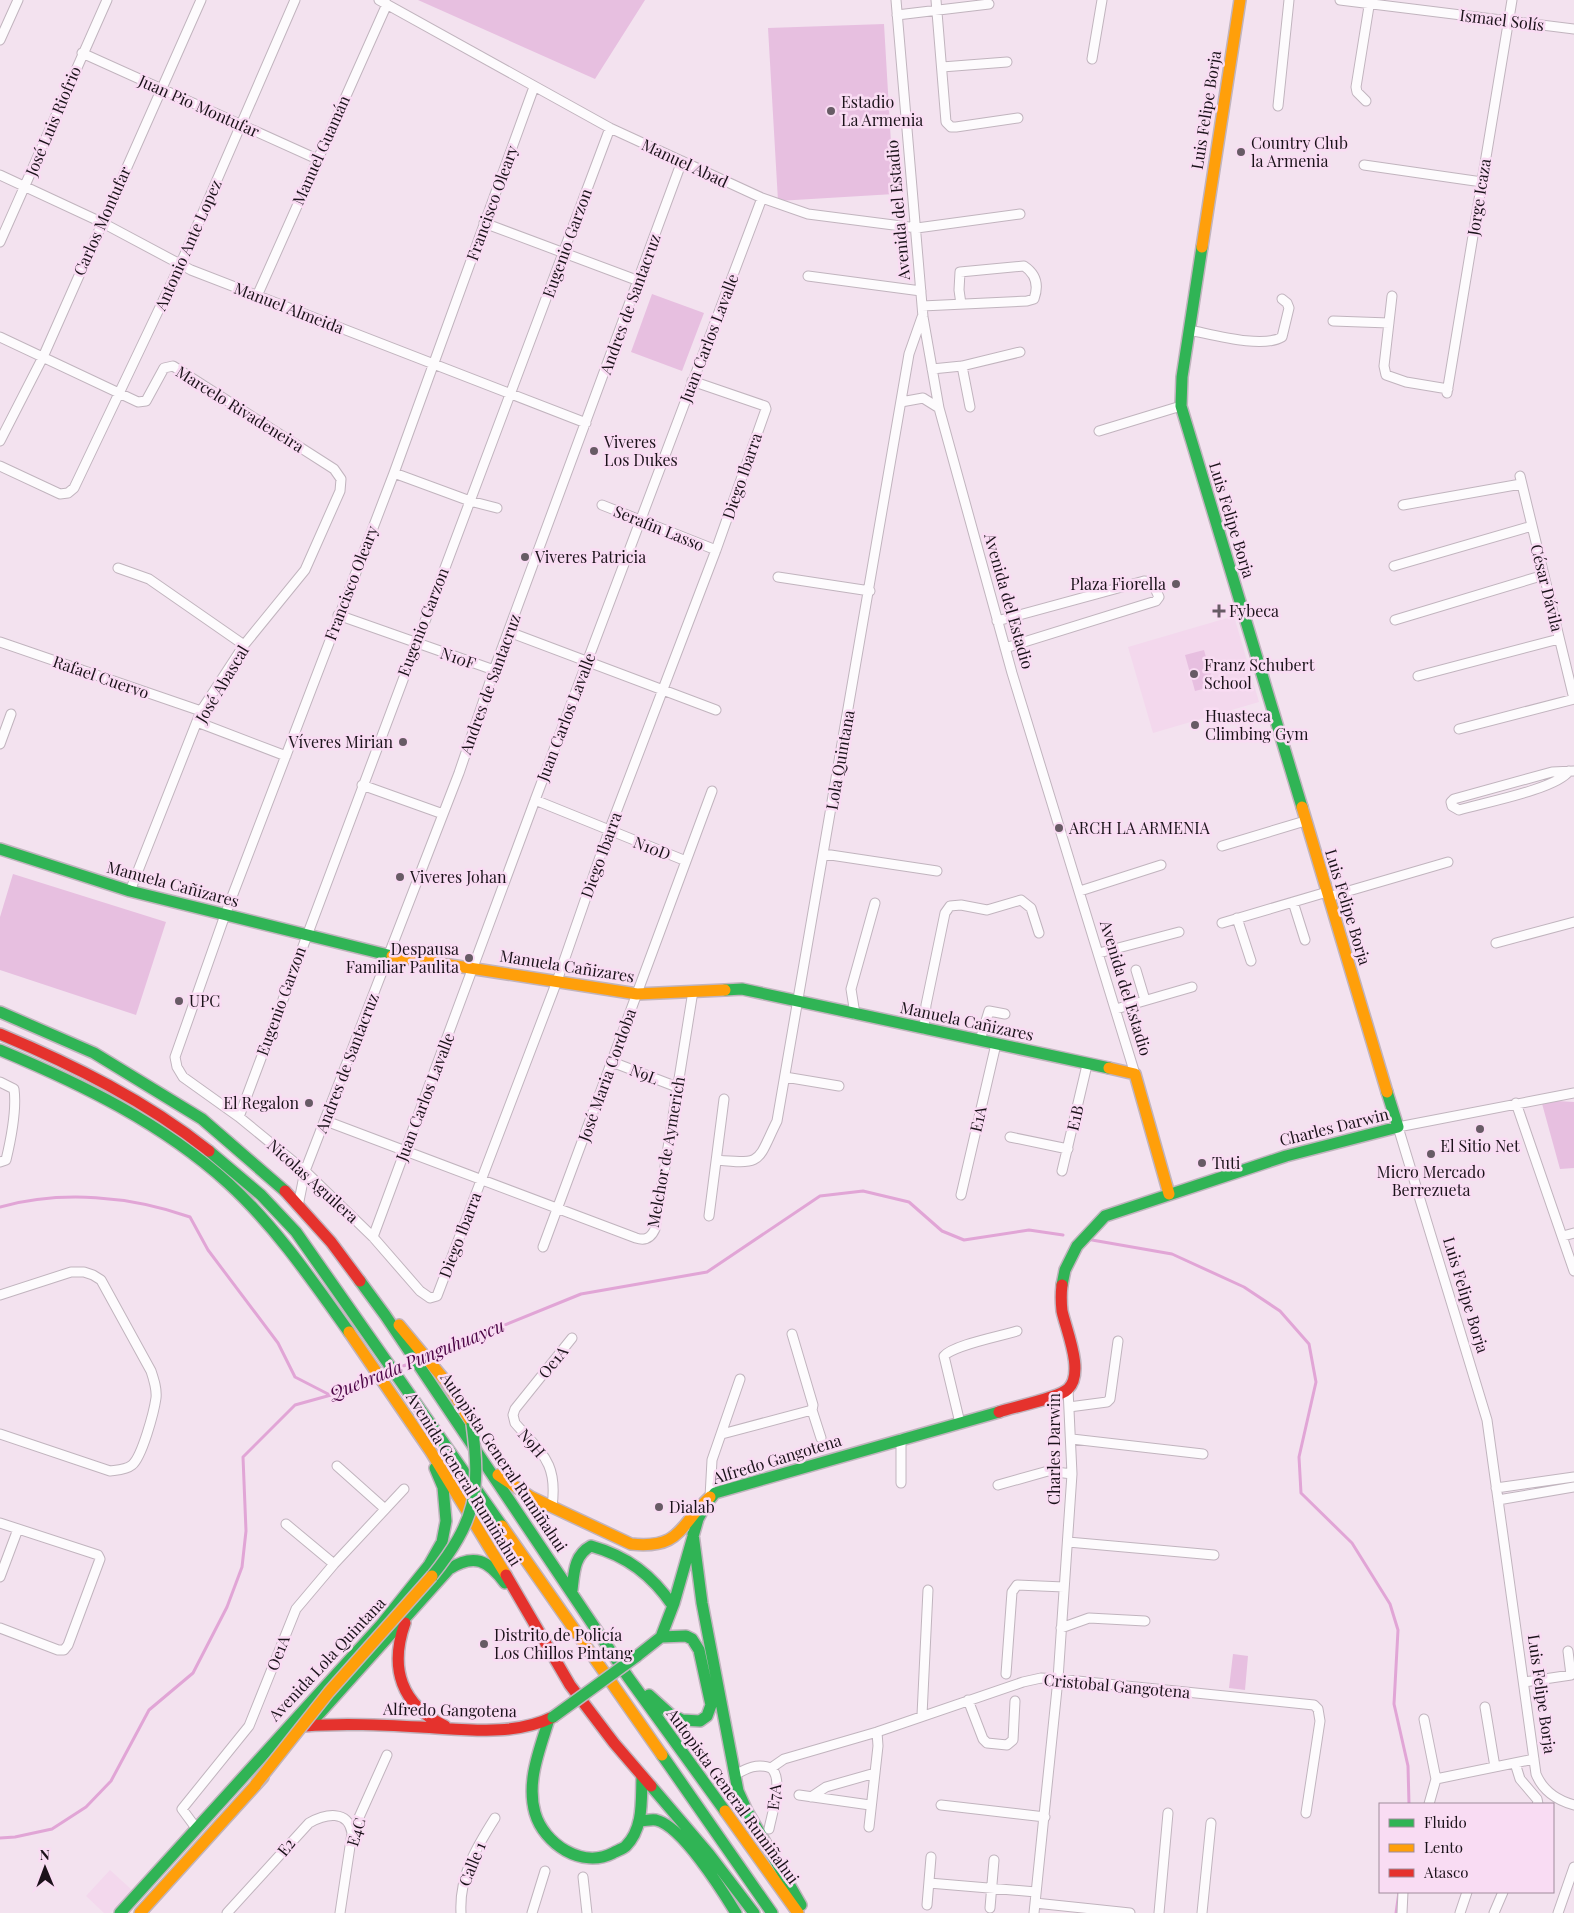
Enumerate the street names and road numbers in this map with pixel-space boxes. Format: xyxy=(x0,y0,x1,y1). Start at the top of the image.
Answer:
street label: Ismael Solís xyxy=(1459,4,1546,35)
street label: Luis Felipe Borja xyxy=(1186,49,1225,171)
street label: José Luis Riofrio xyxy=(20,63,85,180)
street label: Juan Pio Montufar xyxy=(135,69,263,142)
street label: Manuel Guamán xyxy=(287,91,354,208)
street label: Manuel Abad xyxy=(639,133,732,192)
street label: Avenida del Estadio xyxy=(881,139,914,282)
street label: Francisco Oleary xyxy=(461,142,522,263)
street label: Jorge Icaza xyxy=(1462,157,1495,238)
street label: Carlos Montufar xyxy=(68,163,135,279)
street label: Antonio Ante Lopez xyxy=(149,176,226,314)
street label: Eugenio Garzon xyxy=(537,185,596,300)
street label: Andres de Santacruz xyxy=(594,230,665,378)
street label: Juan Carlos Lavalle xyxy=(674,271,743,406)
street label: Manuel Almeida xyxy=(231,277,347,338)
street label: Marcelo Rivadeneira xyxy=(172,361,308,457)
street label: Diego Ibarra xyxy=(717,430,766,522)
street label: Luis Felipe Borja xyxy=(1205,459,1260,580)
street label: Serafin Lasso xyxy=(611,500,708,555)
street label: Francisco Oleary xyxy=(319,522,382,643)
street label: Avenida del Estadio xyxy=(980,530,1039,671)
street label: César Dávila xyxy=(1526,542,1568,634)
street label: Eugenio Garzon xyxy=(392,564,453,679)
street label: Andres de Santacruz xyxy=(454,610,525,758)
street label: José Abascal xyxy=(190,641,253,727)
street label: N10F xyxy=(438,642,479,673)
street label: Rafael Cuervo xyxy=(50,650,152,703)
street label: Juan Carlos Lavalle xyxy=(531,650,600,785)
street label: Lola Quintana xyxy=(820,708,859,811)
street label: Diego Ibarra xyxy=(575,809,626,901)
street label: N10D xyxy=(630,831,674,864)
street label: Luis Felipe Borja xyxy=(1321,846,1376,967)
street label: Manuela Cañizares xyxy=(105,856,242,911)
street label: Avenida del Estadio xyxy=(1096,917,1157,1058)
street label: Eugenio Garzon xyxy=(251,943,310,1058)
street label: Manuela Cañizares xyxy=(498,945,636,987)
street label: Andres de Santacruz xyxy=(310,990,383,1137)
street label: Manuela Cañizares xyxy=(898,996,1036,1045)
street label: José Maria Cordoba xyxy=(572,1005,640,1145)
street label: Juan Carlos Lavalle xyxy=(390,1030,459,1165)
street label: N9L xyxy=(627,1059,661,1089)
street label: Melchor de Aymerich xyxy=(642,1074,689,1229)
street label: E1A xyxy=(964,1103,991,1134)
street label: E1B xyxy=(1061,1103,1088,1133)
street label: Charles Darwin xyxy=(1277,1103,1391,1150)
street label: Nicolas Aguilera xyxy=(263,1134,363,1227)
street label: Diego Ibarra xyxy=(434,1189,485,1281)
street label: Luis Felipe Borja xyxy=(1439,1234,1494,1355)
street label: Oe1A xyxy=(533,1340,573,1382)
street label: Autopista General Rumiñahui xyxy=(436,1367,573,1556)
street label: Avenida General Rumiñahui xyxy=(402,1387,527,1570)
street label: Charles Darwin xyxy=(1043,1393,1064,1505)
street label: N9H xyxy=(514,1424,551,1461)
street label: Alfredo Gangotena xyxy=(709,1429,844,1488)
street label: Avenida Lola Quintana xyxy=(263,1592,390,1726)
street label: Oe1A xyxy=(261,1631,294,1673)
street label: Luis Felipe Borja xyxy=(1524,1633,1561,1755)
street label: Cristobal Gangotena xyxy=(1043,1669,1191,1702)
street label: Alfredo Gangotena xyxy=(382,1698,517,1721)
street label: Autopista General Rumiñahui xyxy=(662,1703,804,1888)
street label: E7A xyxy=(762,1782,785,1811)
street label: E4C xyxy=(341,1815,370,1849)
street label: E2 xyxy=(272,1833,299,1860)
street label: Calle 1 xyxy=(453,1838,490,1889)

